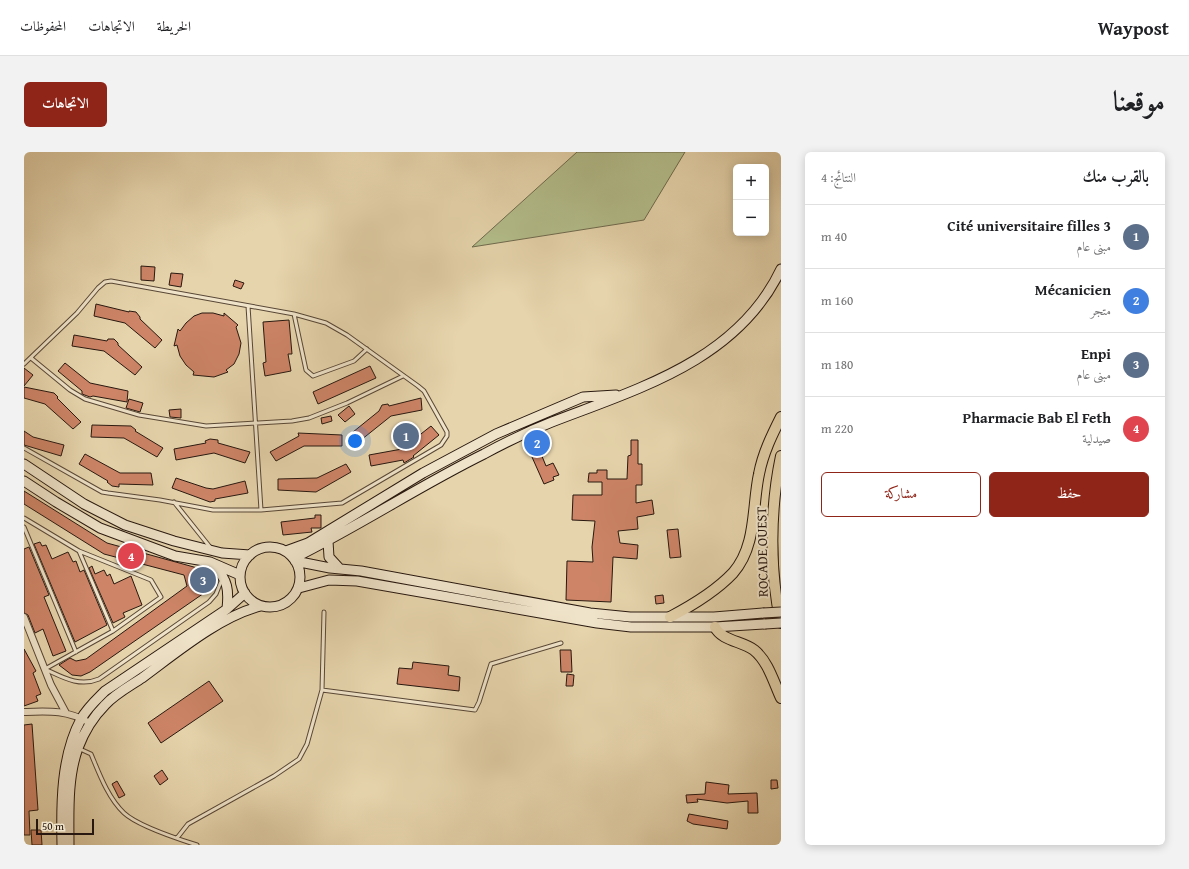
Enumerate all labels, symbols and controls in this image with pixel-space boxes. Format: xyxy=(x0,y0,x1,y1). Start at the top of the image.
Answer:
text: Waypost xyxy=(1098,14,1169,42)
text: المحفوظات xyxy=(20,16,66,36)
text: الاتجاهات xyxy=(88,16,135,36)
text: الخريطة xyxy=(157,16,191,36)
text: موقعنا xyxy=(1113,80,1165,121)
button: الاتجاهات xyxy=(24,82,107,127)
text: بالقرب منك xyxy=(1082,163,1149,188)
map controls xyxy=(733,164,769,236)
button: + xyxy=(733,164,769,200)
text: النتائج: 4 xyxy=(821,168,856,187)
button: − xyxy=(733,200,769,236)
text: Cité universitaire filles 3 xyxy=(947,215,1111,236)
text: 40 m xyxy=(821,227,847,246)
text: 1 xyxy=(1133,227,1139,246)
text: مبنى عام xyxy=(1077,237,1111,256)
text: Mécanicien xyxy=(1035,279,1111,300)
text: 160 m xyxy=(821,291,853,310)
text: 2 xyxy=(1133,291,1139,310)
text: متجر xyxy=(1090,301,1111,320)
text: Enpi xyxy=(1081,343,1111,364)
text: 180 m xyxy=(821,355,853,374)
text: 3 xyxy=(1133,355,1139,374)
text: مبنى عام xyxy=(1077,365,1111,384)
text: Pharmacie Bab El Feth xyxy=(963,407,1111,428)
text: 220 m xyxy=(821,419,853,438)
text: 4 xyxy=(1133,419,1139,438)
pin: 1 xyxy=(393,421,419,451)
pin: 2 xyxy=(524,428,550,458)
text: صيدلية xyxy=(1082,429,1111,448)
your location xyxy=(345,431,365,451)
button: مشاركة xyxy=(821,472,981,517)
button: حفظ xyxy=(989,472,1149,517)
street label: ROCADE OUEST xyxy=(751,506,773,597)
pin: 4 xyxy=(118,541,144,571)
pin: 3 xyxy=(190,565,216,595)
scale bar xyxy=(36,817,94,836)
text: 50 m xyxy=(42,818,64,834)

